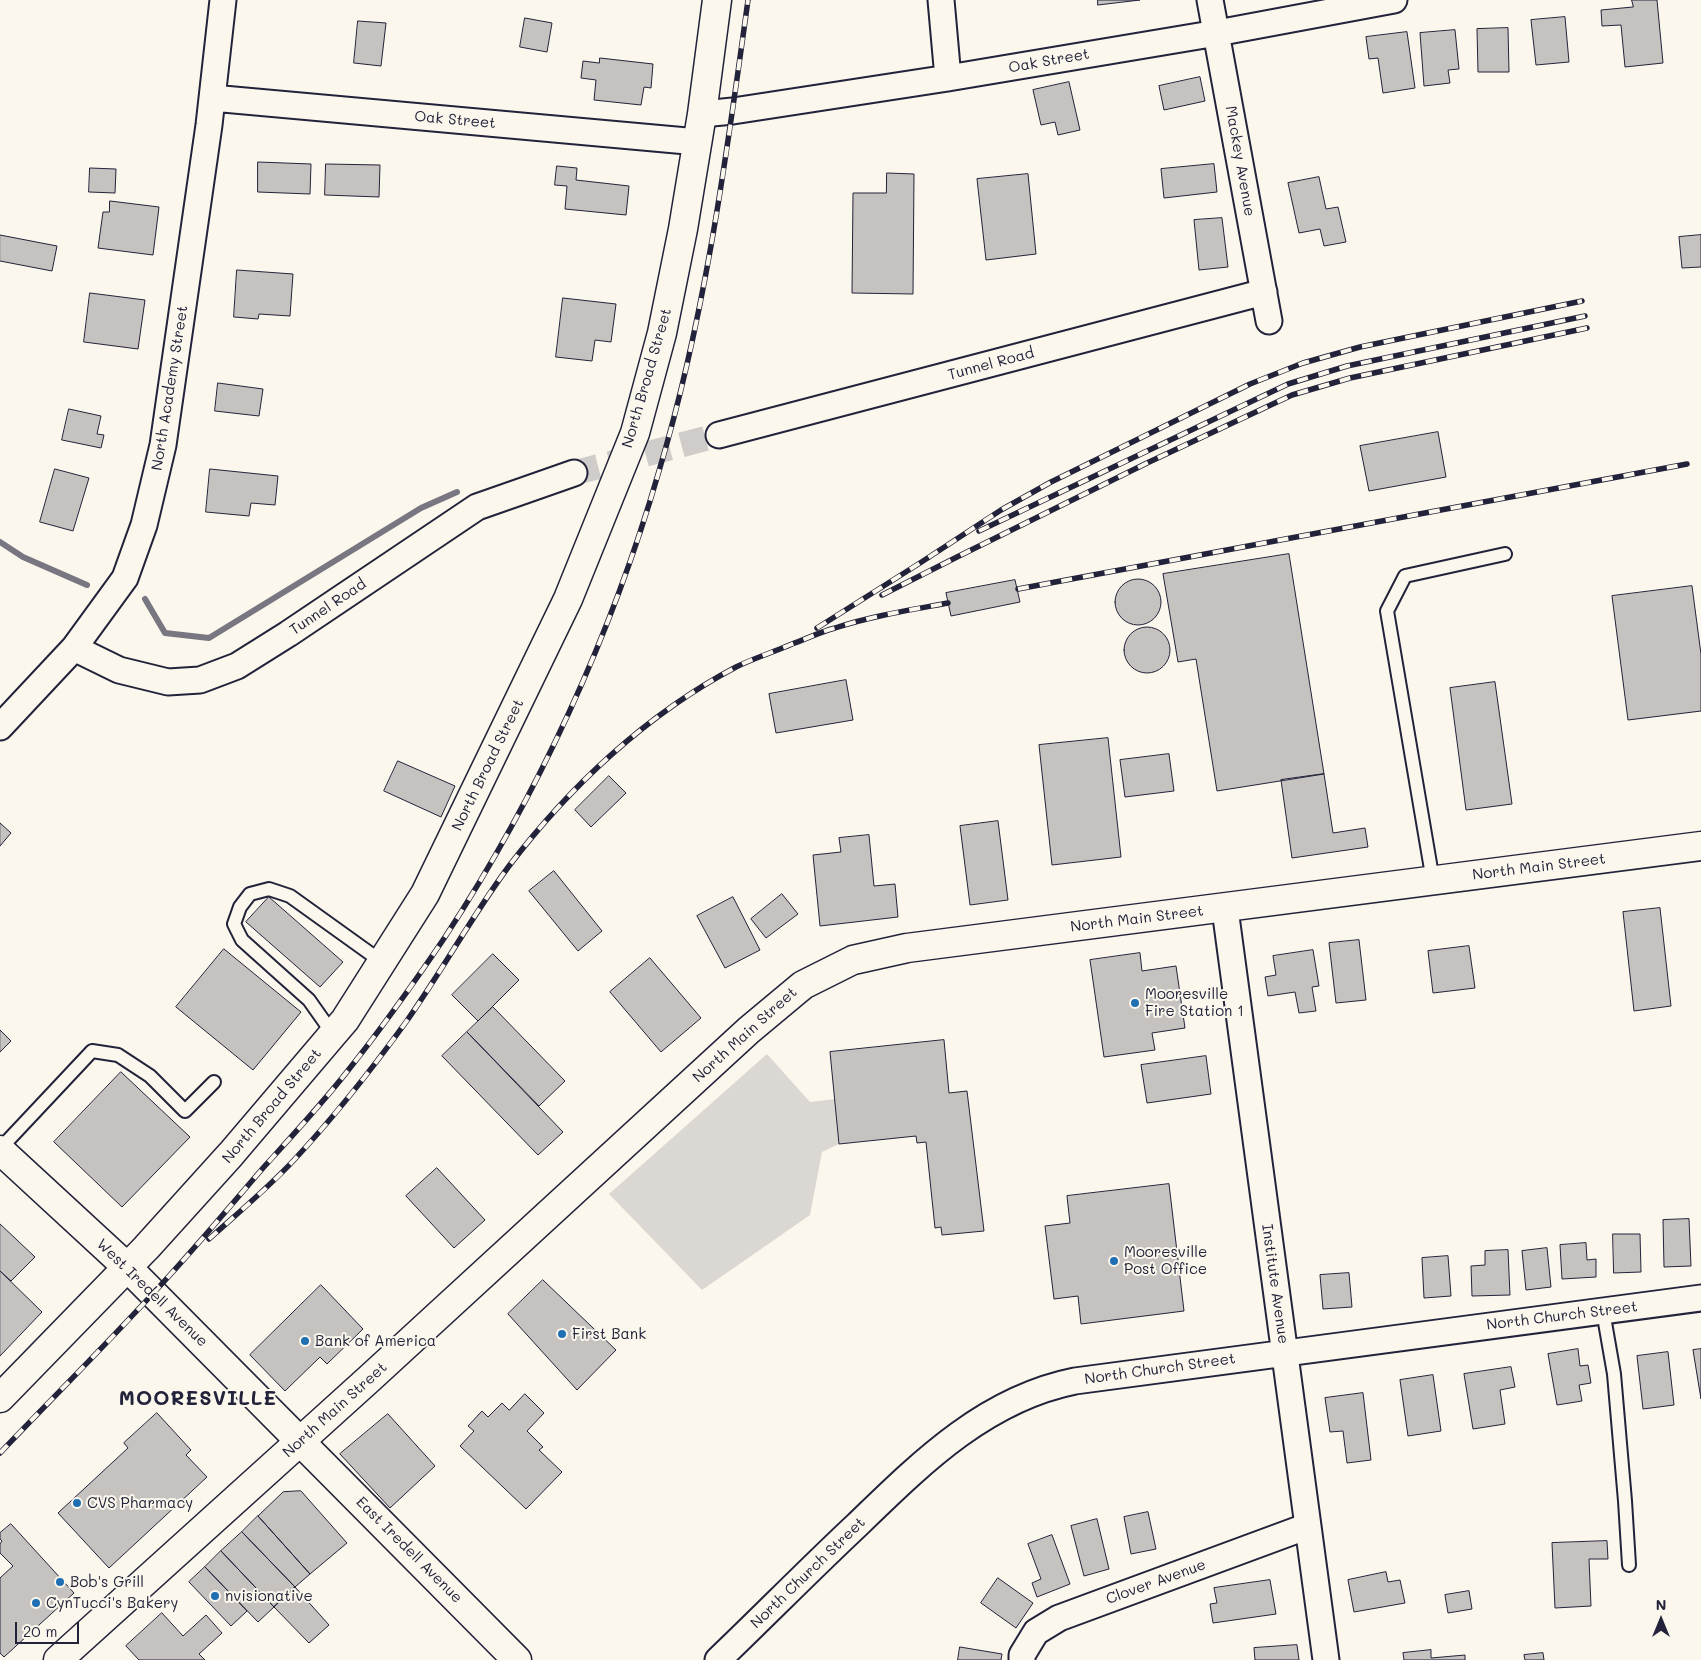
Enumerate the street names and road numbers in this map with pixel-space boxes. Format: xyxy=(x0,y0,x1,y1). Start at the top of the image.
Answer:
street label: Oak Street xyxy=(1007,45,1091,77)
street label: Mackey Avenue xyxy=(1221,104,1259,218)
street label: Oak Street xyxy=(414,107,496,133)
street label: North Academy Street xyxy=(148,304,192,472)
street label: North Broad Street xyxy=(618,306,676,450)
street label: Tunnel Road xyxy=(946,344,1036,384)
street label: Tunnel Road xyxy=(286,575,370,639)
street label: North Broad Street xyxy=(448,696,528,834)
street label: North Main Street xyxy=(1471,850,1607,884)
street label: North Main Street xyxy=(1069,902,1205,936)
street label: North Main Street xyxy=(689,983,801,1087)
street label: North Broad Street xyxy=(219,1045,325,1167)
street label: Institute Avenue xyxy=(1258,1223,1292,1345)
street label: West Iredell Avenue xyxy=(93,1235,211,1351)
street label: North Church Street xyxy=(1485,1298,1639,1334)
street label: North Church Street xyxy=(1083,1350,1237,1388)
street label: North Main Street xyxy=(279,1358,391,1462)
street label: East Iredell Avenue xyxy=(352,1493,466,1607)
street label: North Church Street xyxy=(747,1514,869,1632)
street label: Clover Avenue xyxy=(1104,1556,1208,1608)

